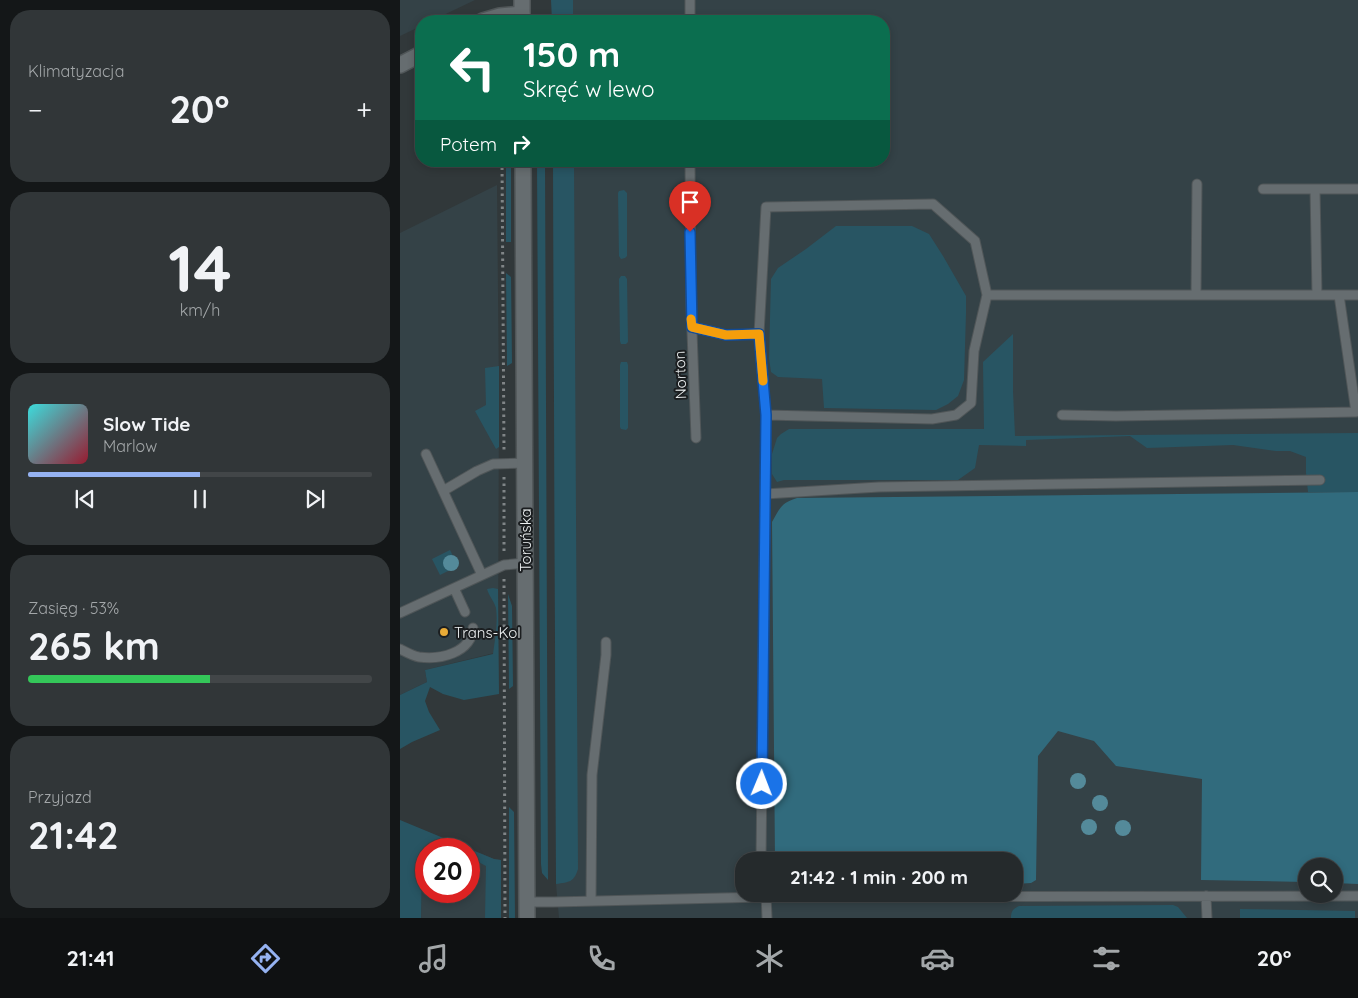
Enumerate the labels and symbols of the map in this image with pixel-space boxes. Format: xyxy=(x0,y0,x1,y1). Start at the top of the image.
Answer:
pin xyxy=(669,181,711,232)
street label: Norton xyxy=(670,350,690,400)
street label: Toruńska xyxy=(516,508,535,572)
place label: Trans-Kol xyxy=(454,623,521,642)
marker: Trans-Kol xyxy=(438,626,450,638)
position arrow xyxy=(735,757,787,809)
speed limit sign: 20 xyxy=(415,838,480,903)

